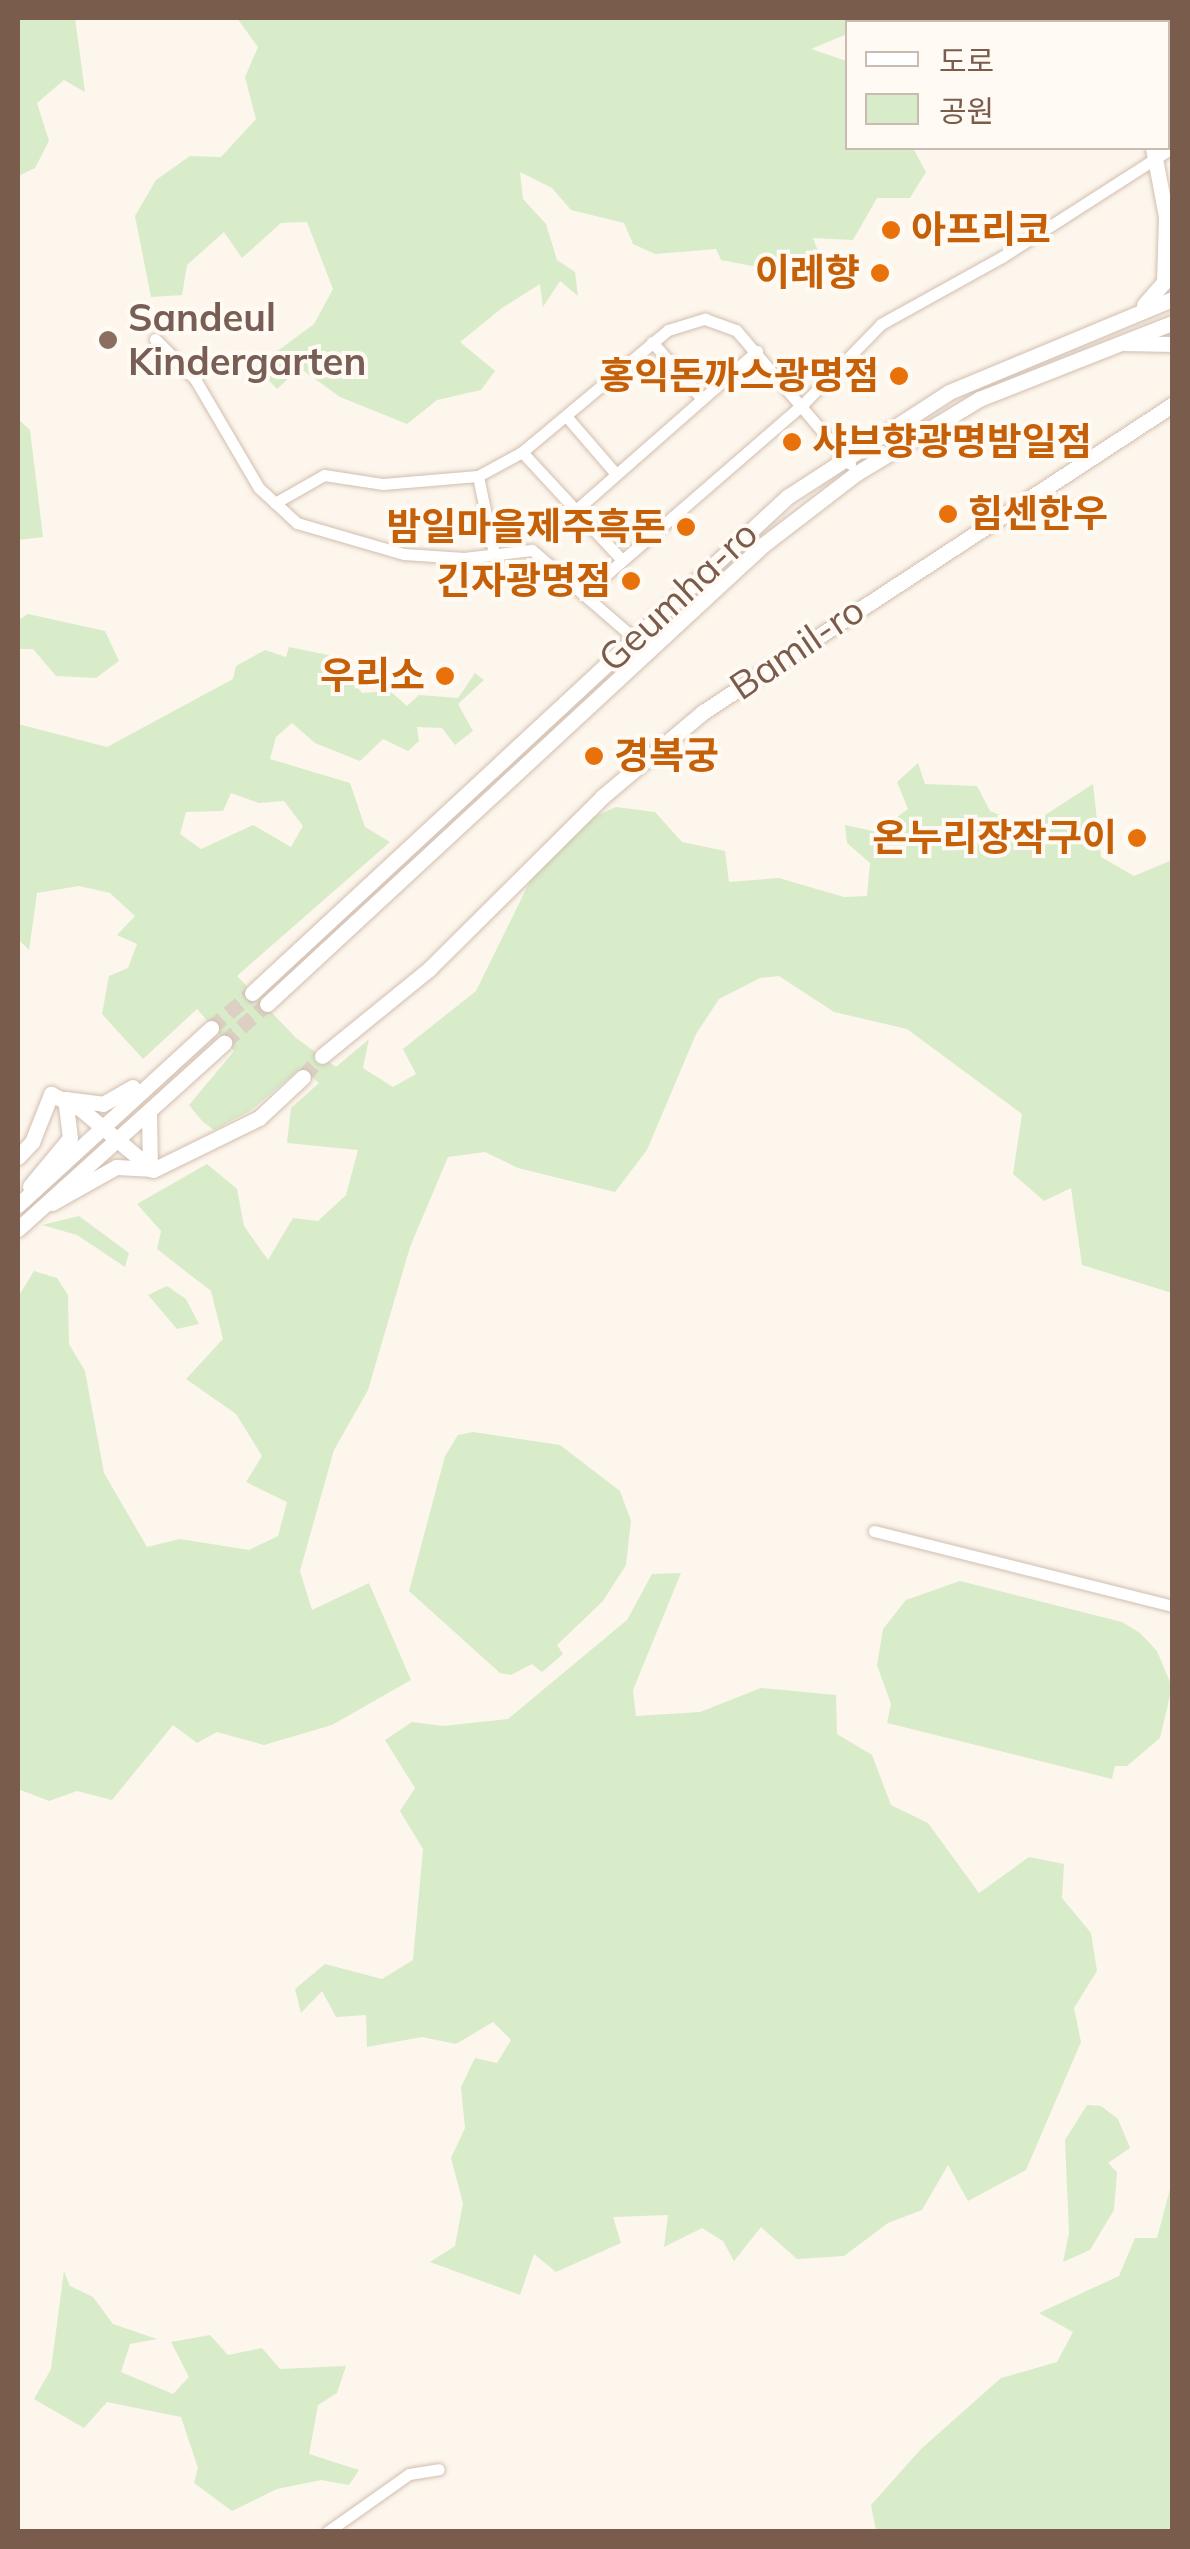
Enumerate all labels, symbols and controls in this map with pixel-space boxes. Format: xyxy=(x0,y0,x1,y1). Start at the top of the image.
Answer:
legend xyxy=(845,20,1170,150)
text: 도로 xyxy=(939,42,994,80)
text: 공원 xyxy=(939,92,994,130)
place label: 아프리코 xyxy=(911,207,1051,253)
marker: 아프리코 xyxy=(880,219,902,241)
place label: 이레향 xyxy=(755,250,860,296)
marker: 이레향 xyxy=(869,262,891,284)
place label: Sandeul Kindergarten xyxy=(128,295,366,384)
marker: Sandeul Kindergarten xyxy=(97,329,119,351)
place label: 홍익돈까스광명점 xyxy=(599,353,879,399)
marker: 홍익돈까스광명점 xyxy=(888,365,910,387)
place label: 샤브향광명밤일점 xyxy=(812,419,1092,465)
marker: 샤브향광명밤일점 xyxy=(781,431,803,453)
place label: 힘센한우 xyxy=(968,491,1108,537)
marker: 힘센한우 xyxy=(937,503,959,525)
place label: 밤일마을제주흑돈 xyxy=(386,504,666,550)
street label: Geumha-ro xyxy=(589,511,767,681)
marker: 밤일마을제주흑돈 xyxy=(675,516,697,538)
place label: 긴자광명점 xyxy=(436,558,611,604)
marker: 긴자광명점 xyxy=(620,570,642,592)
street label: Bamil-ro xyxy=(721,587,873,709)
place label: 우리소 xyxy=(320,653,425,699)
marker: 우리소 xyxy=(434,665,456,687)
place label: 경복궁 xyxy=(614,733,719,779)
marker: 경복궁 xyxy=(583,745,605,767)
place label: 온누리장작구이 xyxy=(872,815,1117,861)
marker: 온누리장작구이 xyxy=(1126,827,1148,849)

